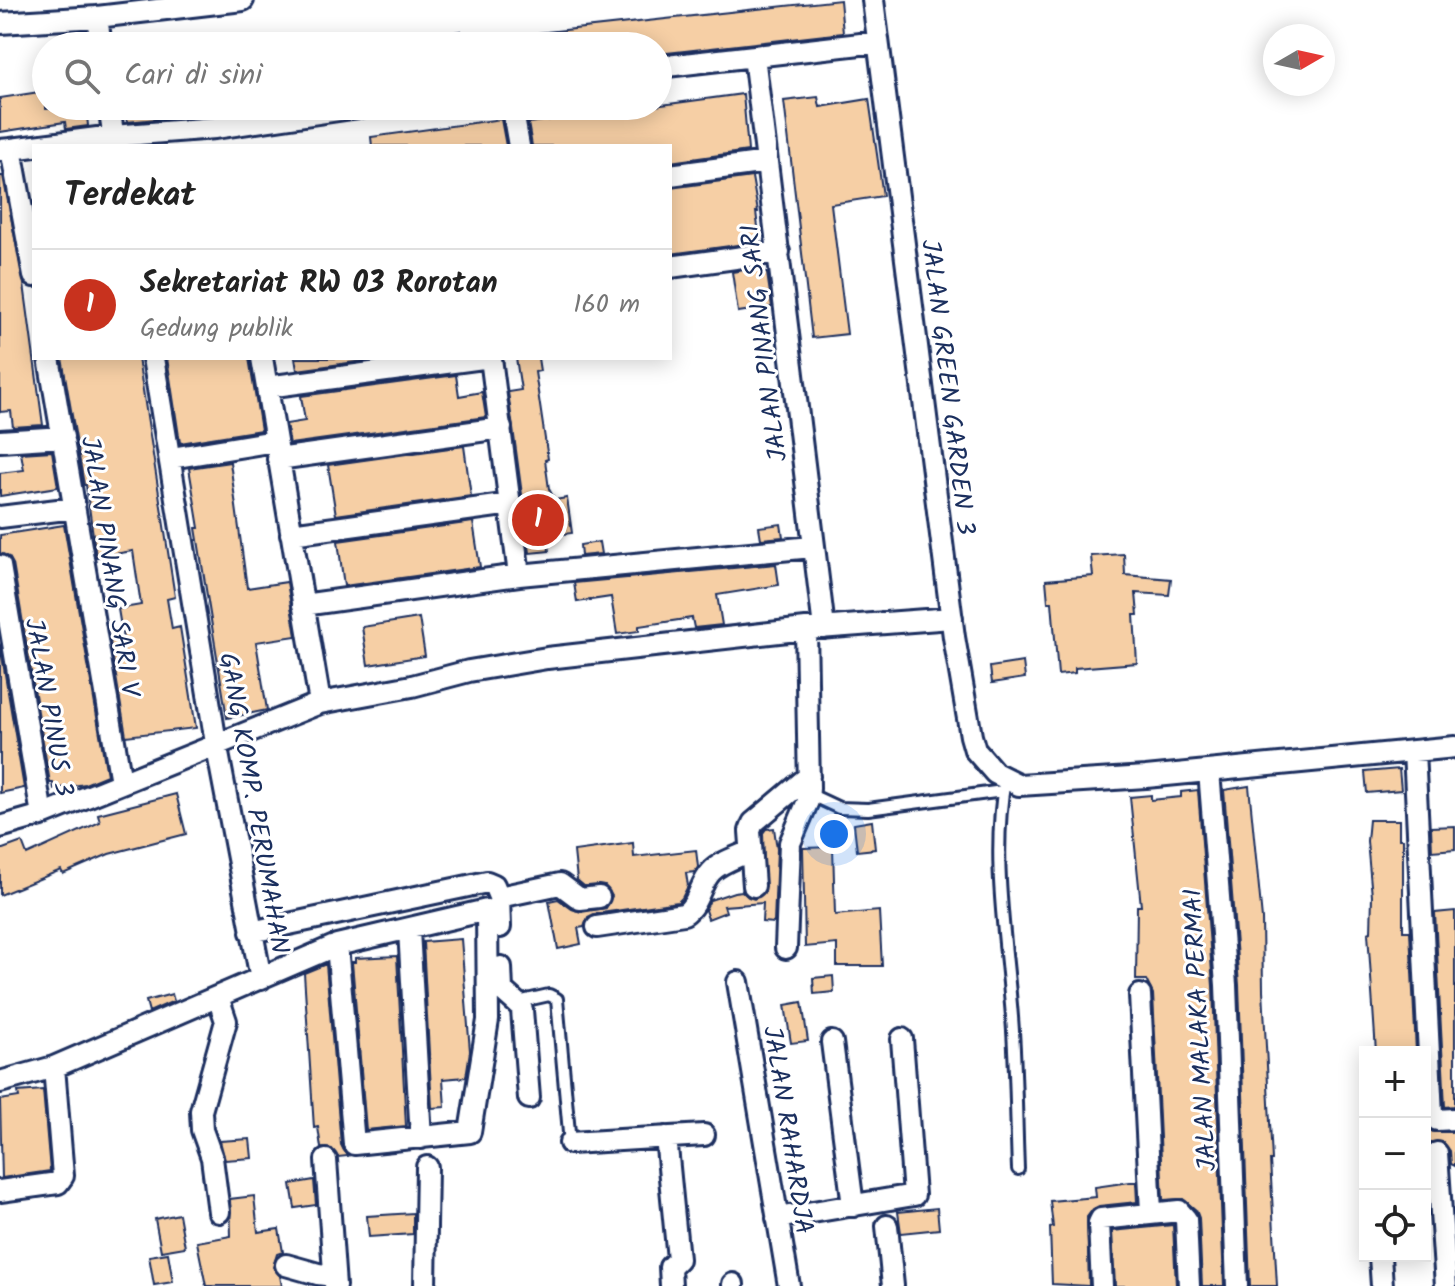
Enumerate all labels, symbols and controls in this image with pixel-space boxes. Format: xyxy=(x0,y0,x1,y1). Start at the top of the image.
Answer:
north arrow xyxy=(1263,24,1335,96)
search box xyxy=(32,32,672,120)
text: Cari di sini xyxy=(124,52,262,100)
icon: search xyxy=(60,54,104,98)
text: Terdekat xyxy=(64,169,196,223)
street label: JALAN PINANG SARI xyxy=(730,222,800,464)
street label: JALAN GREEN GARDEN 3 xyxy=(908,237,986,537)
text: Sekretariat RW 03 Rorotan xyxy=(140,260,498,308)
text: 1 xyxy=(86,284,94,326)
text: 160 m xyxy=(573,284,640,326)
text: Gedung publik xyxy=(140,308,293,350)
street label: JALAN PINANG SARI V xyxy=(68,433,151,701)
pin: 1 xyxy=(512,490,564,550)
street label: JALAN PINUS 3 xyxy=(12,615,84,800)
street label: GANG KOMP. PERUMAHAN xyxy=(206,649,300,957)
your location xyxy=(814,814,854,854)
street label: JALAN MALAKA PERMAI xyxy=(1173,888,1229,1172)
street label: JALAN RAHARDJA xyxy=(750,1023,824,1237)
map controls xyxy=(1359,1046,1431,1262)
button: + xyxy=(1359,1046,1431,1118)
button: − xyxy=(1359,1118,1431,1190)
button: locate xyxy=(1359,1190,1431,1262)

